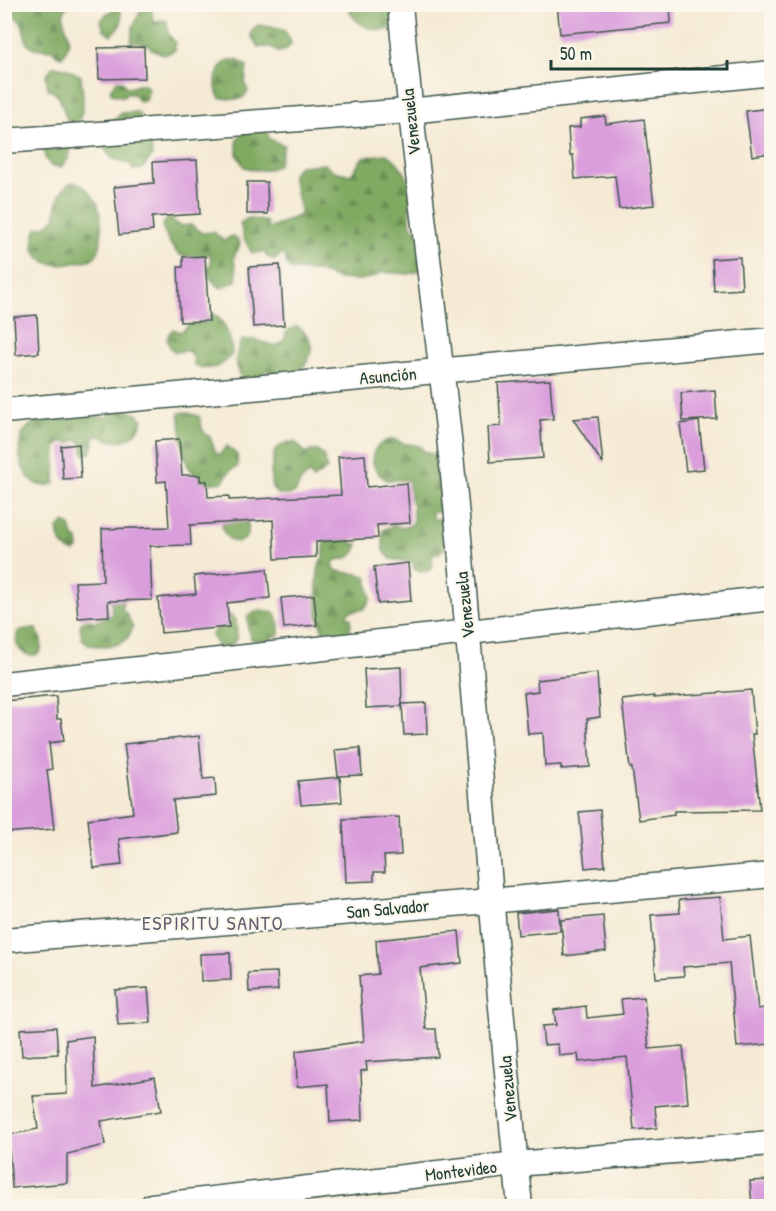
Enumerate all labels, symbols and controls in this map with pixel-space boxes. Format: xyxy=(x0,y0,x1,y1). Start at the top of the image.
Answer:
scale bar xyxy=(551,33,726,71)
text: 50 m xyxy=(560,41,592,66)
street label: Venezuela xyxy=(395,88,426,156)
street label: Asunción xyxy=(358,361,418,390)
street label: Venezuela xyxy=(449,571,480,639)
street label: San Salvador xyxy=(345,892,431,925)
district label: ESPIRITU SANTO xyxy=(142,909,284,936)
street label: Venezuela xyxy=(492,1055,523,1123)
street label: Montevideo xyxy=(424,1154,498,1187)

